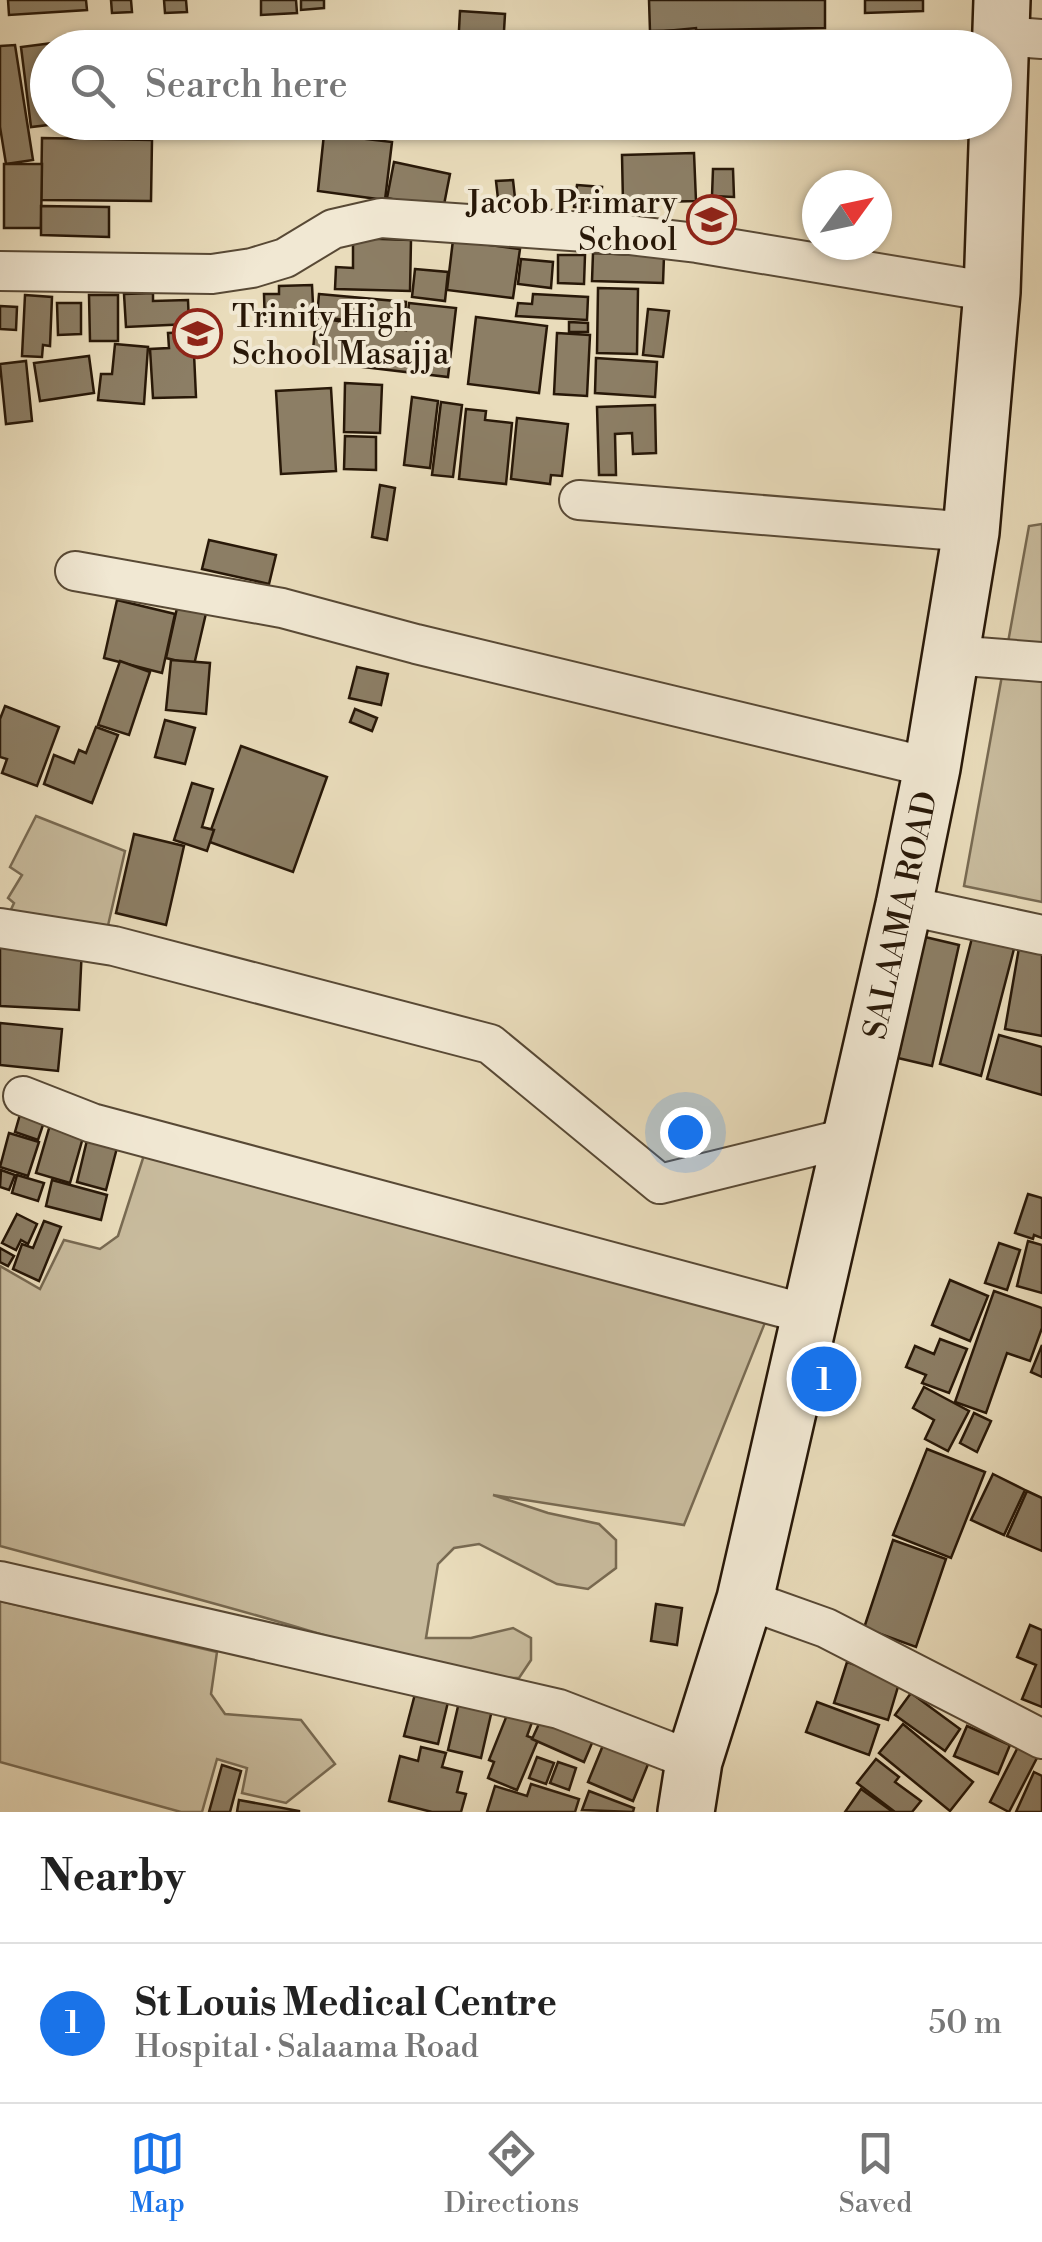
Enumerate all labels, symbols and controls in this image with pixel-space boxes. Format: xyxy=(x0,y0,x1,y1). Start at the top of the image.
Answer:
search box xyxy=(30,30,1012,140)
icon: search xyxy=(65,58,120,113)
text: Search here xyxy=(145,62,348,109)
north arrow xyxy=(802,170,892,260)
place label: Jacob Primary School xyxy=(466,183,678,260)
school or university icon: Jacob Primary School xyxy=(686,194,738,246)
place label: Trinity High School Masajja xyxy=(232,297,450,374)
school or university icon: Trinity High School Masajja xyxy=(171,308,223,360)
street label: SALAAMA ROAD xyxy=(855,788,947,1043)
your location xyxy=(660,1107,711,1158)
pin: 1 xyxy=(792,1342,856,1416)
text: Nearby xyxy=(40,1851,185,1904)
text: St Louis Medical Centre xyxy=(135,1980,557,2027)
text: 1 xyxy=(65,2003,80,2043)
text: 50 m xyxy=(929,2003,1002,2043)
text: Hospital · Salaama Road xyxy=(135,2027,479,2067)
tab: Map xyxy=(130,2126,185,2221)
tab: Directions xyxy=(444,2126,579,2221)
tab: Saved xyxy=(839,2126,912,2221)

